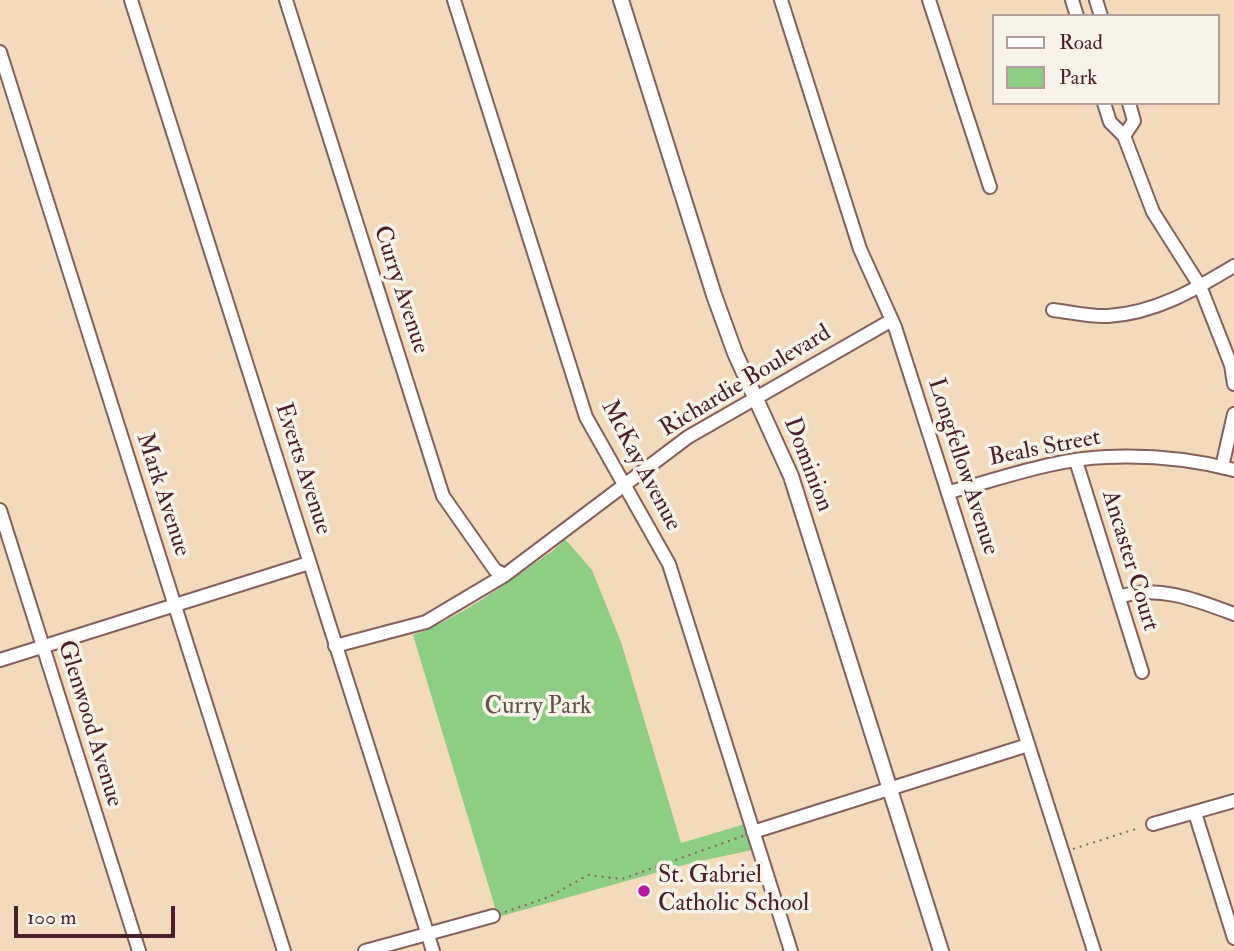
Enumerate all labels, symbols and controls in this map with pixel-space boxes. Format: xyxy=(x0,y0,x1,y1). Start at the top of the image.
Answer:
legend xyxy=(992,14,1220,105)
text: Road xyxy=(1059,29,1103,56)
text: Park xyxy=(1059,64,1097,91)
street label: Curry Avenue xyxy=(366,222,434,358)
street label: Richardie Boulevard xyxy=(655,320,837,444)
street label: Longfellow Avenue xyxy=(920,375,1004,559)
street label: McKay Avenue xyxy=(594,396,686,536)
street label: Everts Avenue xyxy=(267,400,337,538)
street label: Dominion xyxy=(776,414,838,516)
street label: Beals Street xyxy=(987,424,1103,474)
street label: Mark Avenue xyxy=(129,430,195,560)
street label: Ancaster Court xyxy=(1094,487,1164,635)
street label: Glenwood Avenue xyxy=(50,637,128,811)
park label: Curry Park xyxy=(485,694,591,722)
place label: St. Gabriel Catholic School xyxy=(658,863,809,919)
marker: St. Gabriel Catholic School xyxy=(636,883,652,899)
scale bar xyxy=(18,892,178,936)
text: 100 m xyxy=(27,904,77,931)

